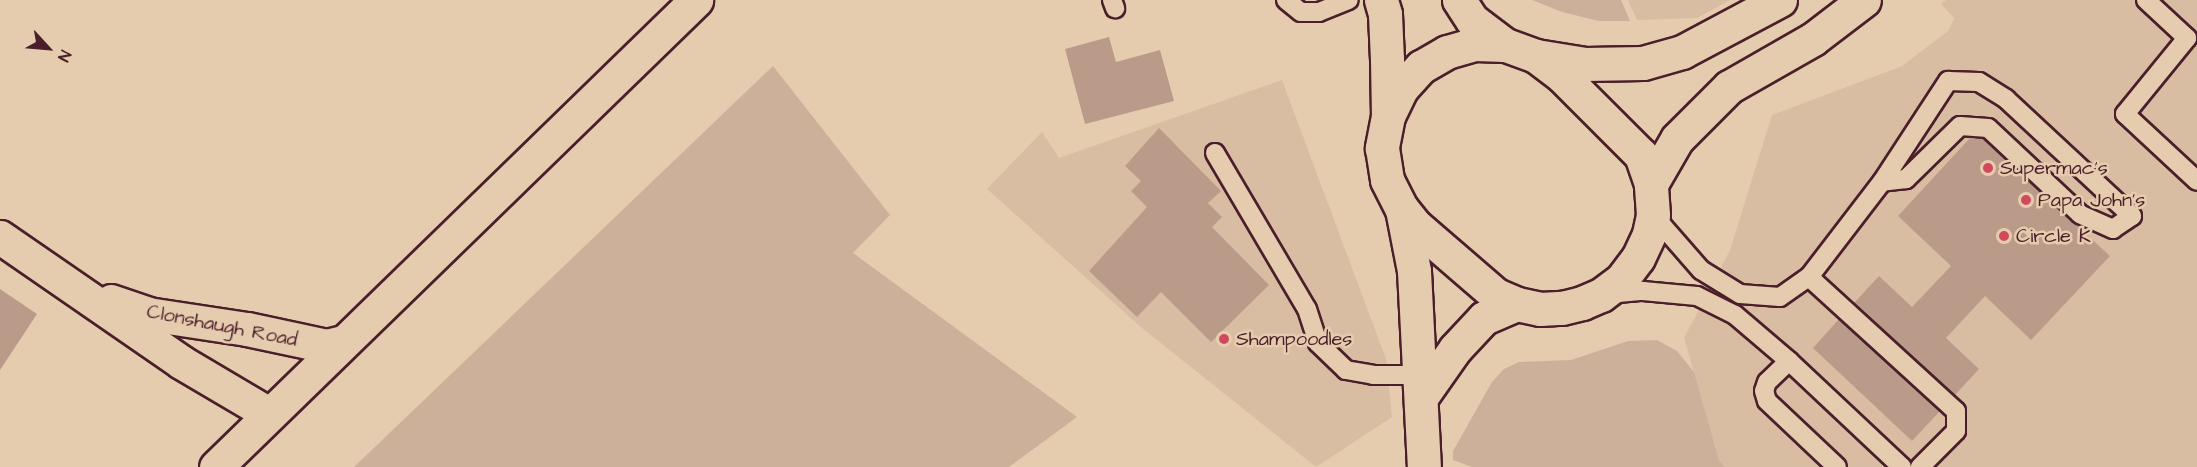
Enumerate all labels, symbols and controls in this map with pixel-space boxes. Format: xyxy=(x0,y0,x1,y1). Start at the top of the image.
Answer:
north arrow xyxy=(18,18,78,78)
text: N xyxy=(52,47,76,65)
place label: Supermac's xyxy=(2000,156,2108,180)
marker: Supermac's xyxy=(1981,161,1995,175)
place label: Papa John's xyxy=(2038,188,2145,212)
marker: Papa John's xyxy=(2019,193,2033,207)
place label: Circle K xyxy=(2016,224,2091,248)
marker: Circle K xyxy=(1997,229,2011,243)
street label: Clonshaugh Road xyxy=(145,300,299,352)
place label: Shampoodles xyxy=(1236,327,1352,351)
marker: Shampoodles xyxy=(1217,332,1231,346)

